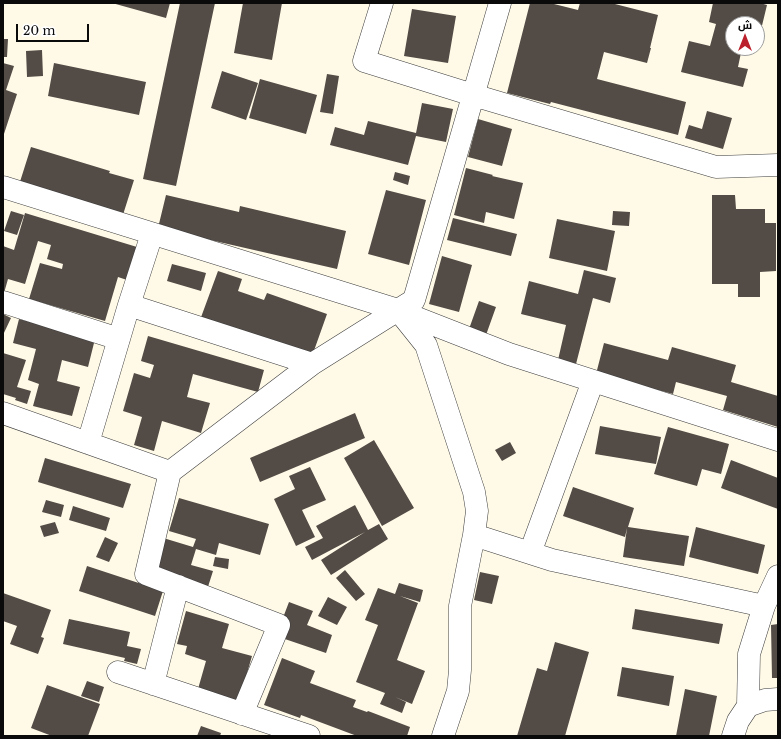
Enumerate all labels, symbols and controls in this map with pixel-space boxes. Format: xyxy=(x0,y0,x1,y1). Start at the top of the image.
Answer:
scale bar xyxy=(18,16,91,42)
north arrow xyxy=(725,16,765,56)
text: ش xyxy=(738,18,752,32)
text: 20 m xyxy=(23,23,55,38)

